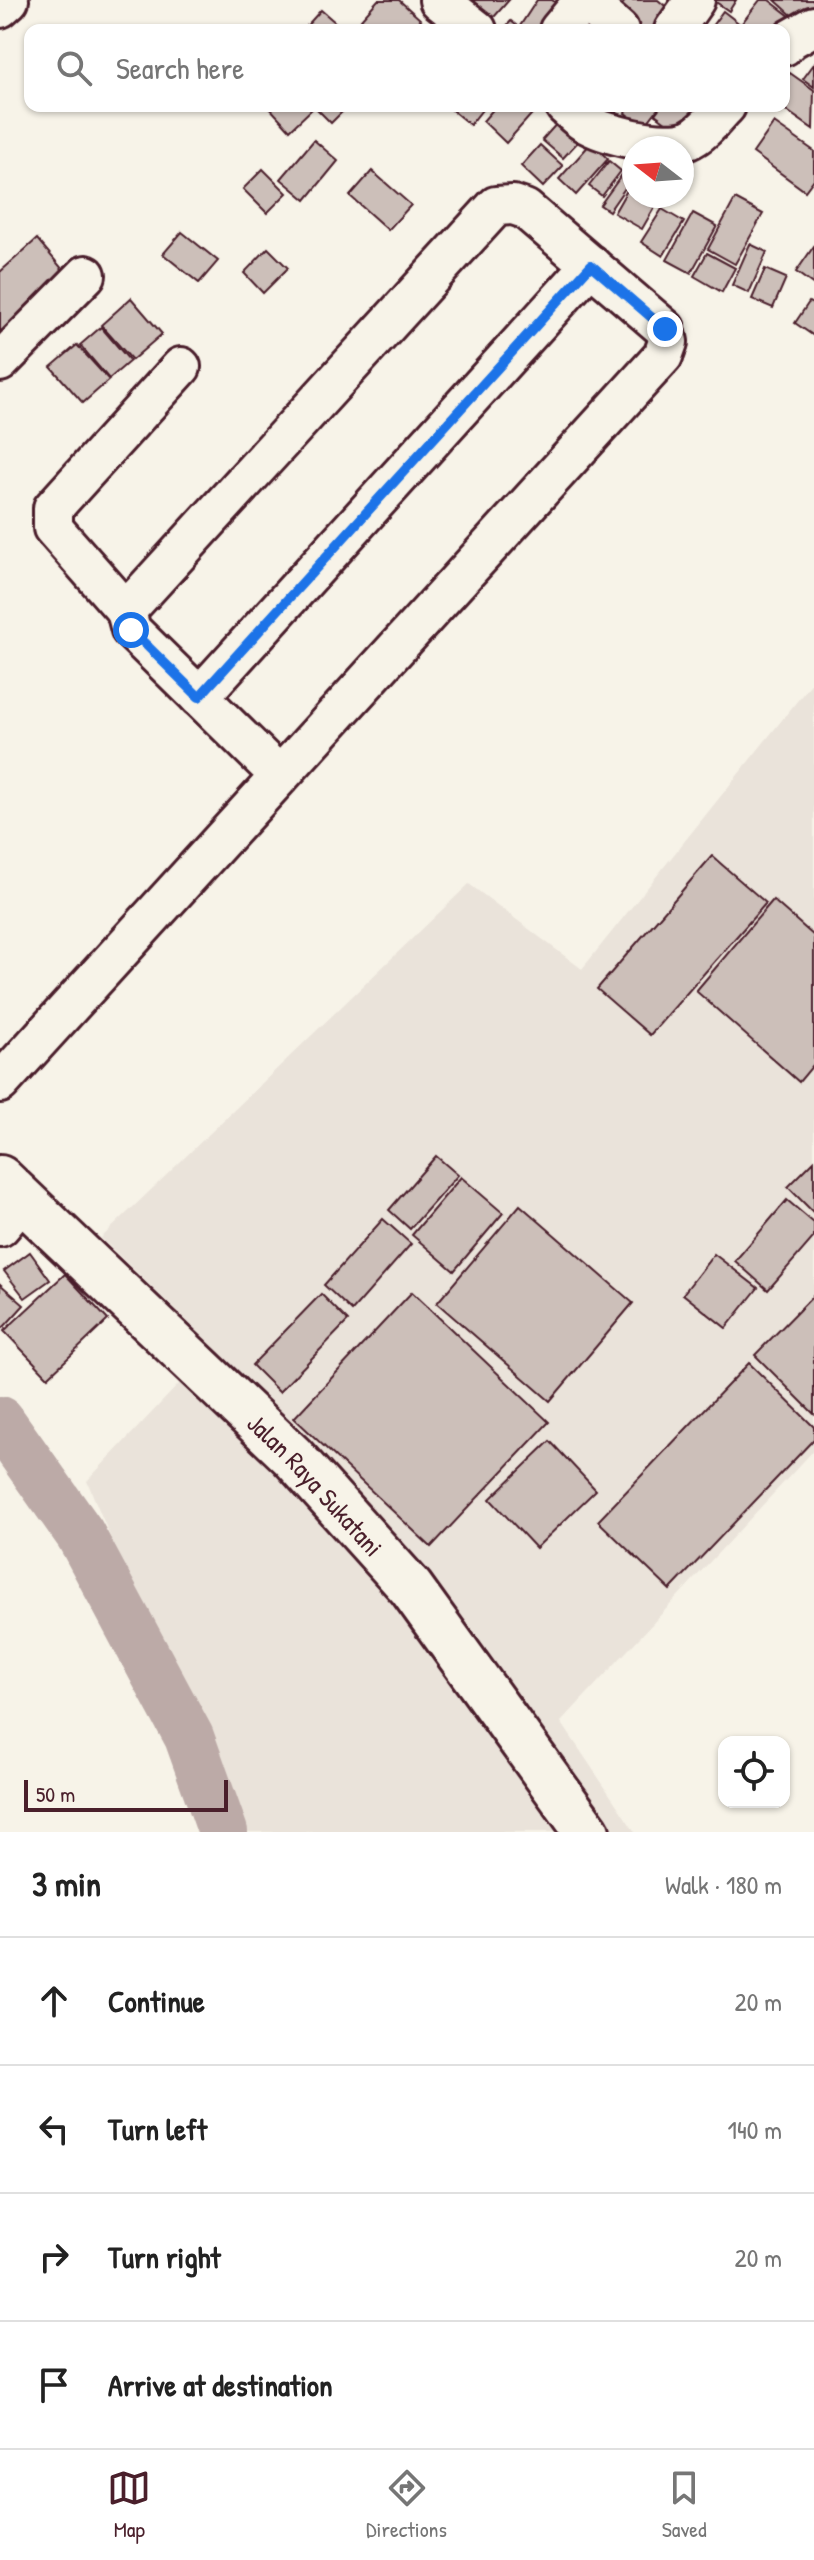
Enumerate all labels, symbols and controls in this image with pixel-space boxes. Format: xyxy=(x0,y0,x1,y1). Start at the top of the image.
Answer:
search box xyxy=(24,24,790,112)
icon: search xyxy=(52,46,96,90)
text: Search here xyxy=(116,48,244,88)
north arrow xyxy=(622,136,694,208)
route end xyxy=(647,311,683,347)
route start xyxy=(113,612,149,648)
street label: Jalan Raya Sukatani xyxy=(240,1405,391,1563)
map controls xyxy=(718,1736,790,1808)
button: locate xyxy=(718,1736,790,1808)
scale bar xyxy=(24,1776,228,1812)
text: 50 m xyxy=(36,1779,75,1809)
text: 3 min xyxy=(32,1861,101,1907)
text: Walk · 180 m xyxy=(665,1867,782,1902)
icon: ahead xyxy=(32,1979,76,2023)
text: Continue xyxy=(108,1981,205,2021)
text: 20 m xyxy=(735,1984,782,2019)
icon: left xyxy=(32,2107,76,2151)
text: Turn left xyxy=(108,2109,207,2149)
text: 140 m xyxy=(728,2112,782,2147)
icon: right xyxy=(32,2235,76,2279)
text: Turn right xyxy=(108,2237,221,2277)
text: 20 m xyxy=(735,2240,782,2275)
icon: arrive xyxy=(32,2363,76,2407)
text: Arrive at destination xyxy=(108,2365,333,2405)
tab: Map xyxy=(107,2466,151,2544)
tab: Directions xyxy=(366,2466,447,2544)
tab: Saved xyxy=(662,2466,707,2544)

